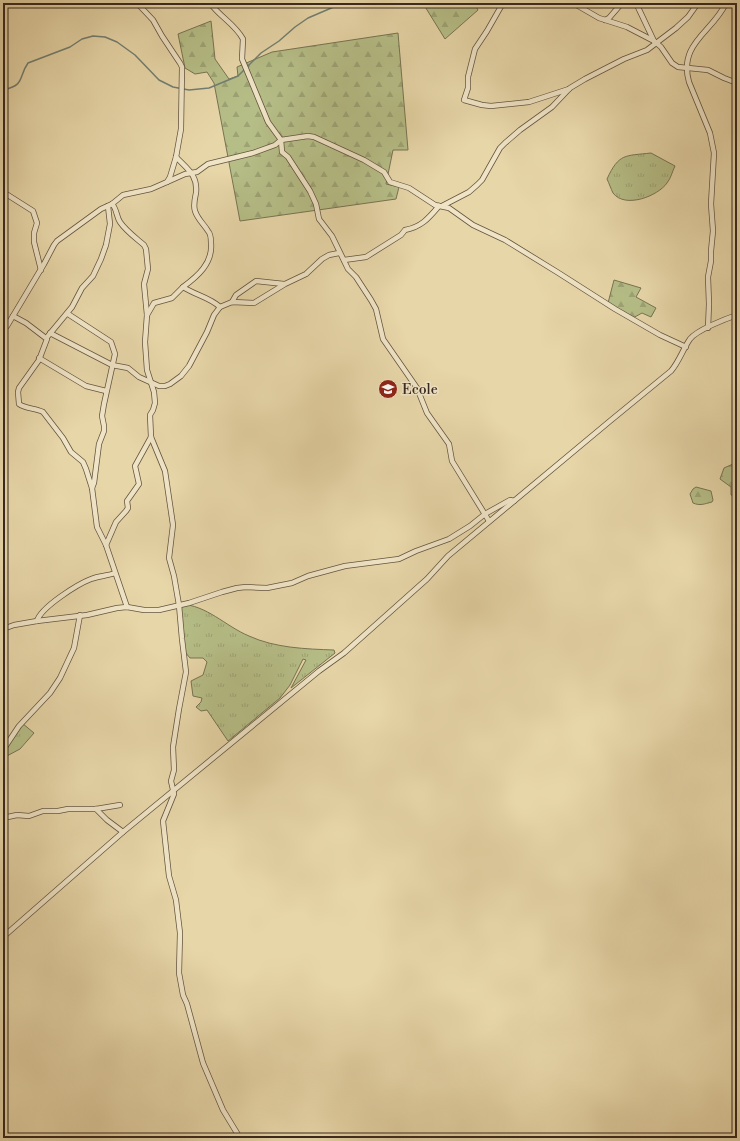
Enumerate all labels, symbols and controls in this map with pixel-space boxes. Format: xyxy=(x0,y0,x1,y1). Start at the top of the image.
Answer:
school or university icon: Ecole xyxy=(377,378,399,400)
place label: Ecole xyxy=(402,381,438,399)

